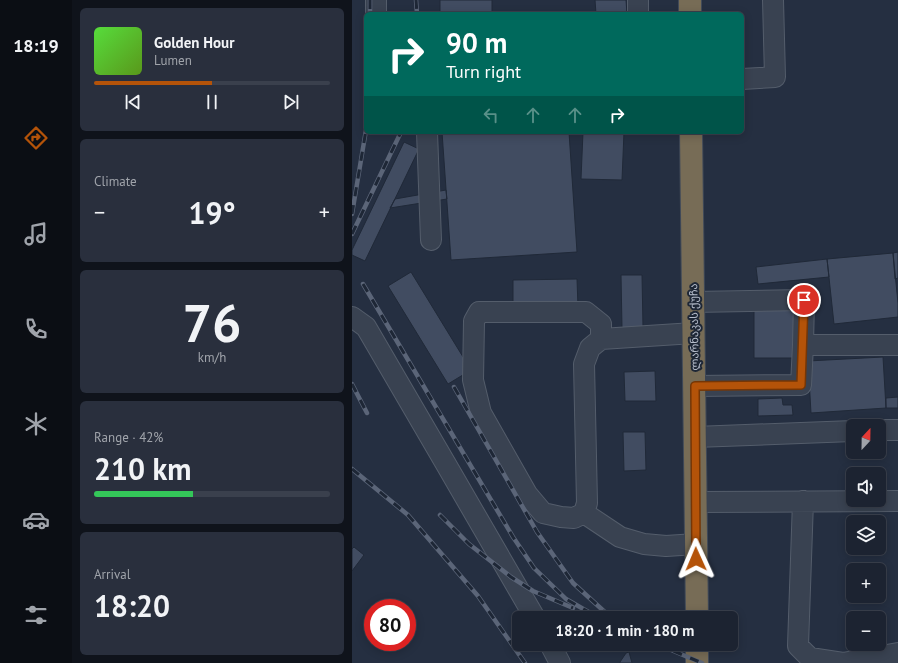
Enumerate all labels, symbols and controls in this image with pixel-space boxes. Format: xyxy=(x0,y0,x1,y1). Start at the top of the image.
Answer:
text: 90 m xyxy=(446,24,507,61)
icon: right xyxy=(380,28,432,80)
text: Golden Hour xyxy=(154,33,234,52)
text: 18:19 xyxy=(13,34,59,57)
text: Lumen xyxy=(154,52,192,69)
text: Turn right xyxy=(446,60,521,83)
icon: previous xyxy=(122,91,144,113)
icon: pause xyxy=(201,91,223,113)
icon: next xyxy=(280,91,302,113)
icon: left xyxy=(480,104,502,126)
icon: ahead xyxy=(522,104,544,126)
icon: ahead xyxy=(564,104,586,126)
icon: right xyxy=(606,104,628,126)
icon: directions xyxy=(22,124,50,152)
text: Climate xyxy=(94,173,137,190)
text: 19° xyxy=(188,193,236,232)
text: − xyxy=(94,198,105,226)
text: + xyxy=(319,198,330,226)
icon: music xyxy=(22,220,50,248)
street label: ლარნაკას ქუჩა xyxy=(686,283,702,371)
pin xyxy=(787,283,821,317)
text: 76 xyxy=(183,289,241,356)
icon: arrive xyxy=(793,289,815,311)
icon: phone xyxy=(22,315,50,343)
text: km/h xyxy=(198,349,226,366)
icon: climate xyxy=(22,410,50,438)
north arrow xyxy=(846,419,886,459)
map controls xyxy=(846,419,886,651)
text: Range · 42% xyxy=(94,429,163,446)
text: 210 km xyxy=(94,449,192,488)
button: sound xyxy=(846,467,886,507)
icon: car xyxy=(22,506,50,534)
button: layers xyxy=(846,515,886,555)
position arrow xyxy=(675,538,717,580)
button: + xyxy=(846,563,886,603)
text: Arrival xyxy=(94,566,130,583)
text: 18:20 xyxy=(94,586,170,625)
speed limit sign: 80 xyxy=(364,599,416,651)
icon: filters xyxy=(22,601,50,629)
button: − xyxy=(846,611,886,651)
text: 18:20 · 1 min · 180 m xyxy=(556,621,694,640)

